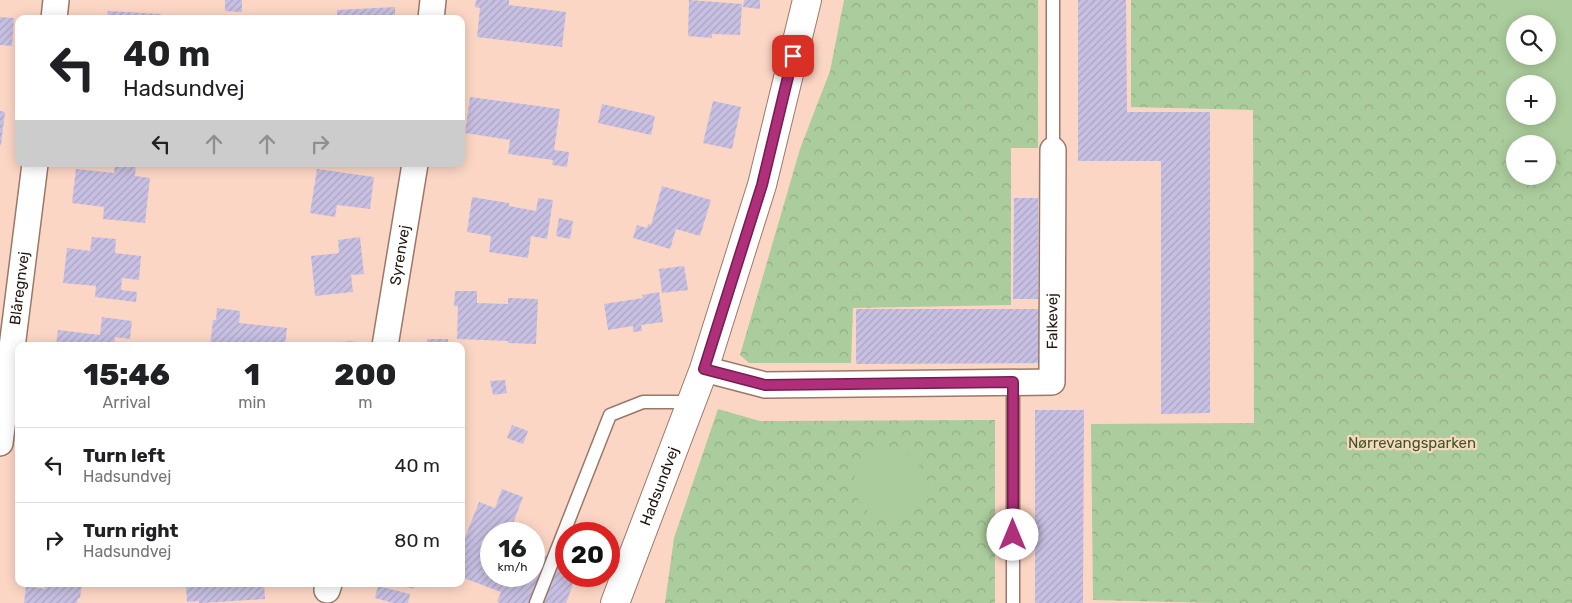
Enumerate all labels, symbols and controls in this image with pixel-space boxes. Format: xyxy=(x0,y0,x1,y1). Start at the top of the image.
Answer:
map controls xyxy=(1506,15,1556,185)
button: search xyxy=(1506,15,1556,65)
text: 40 m xyxy=(123,33,210,75)
icon: left xyxy=(40,35,105,100)
pin xyxy=(772,35,814,77)
icon: arrive xyxy=(779,42,807,70)
text: Hadsundvej xyxy=(123,75,245,102)
button: + xyxy=(1506,75,1556,125)
icon: left xyxy=(147,130,175,158)
icon: ahead xyxy=(200,130,228,158)
icon: ahead xyxy=(253,130,281,158)
icon: right xyxy=(306,130,334,158)
button: − xyxy=(1506,135,1556,185)
street label: Syrenvej xyxy=(386,224,414,287)
street label: Blåregnvej xyxy=(6,250,33,326)
street label: Falkevej xyxy=(1043,293,1061,349)
text: 15:46 xyxy=(83,357,170,393)
text: 1 xyxy=(244,357,260,393)
text: 200 xyxy=(334,357,397,393)
text: Arrival xyxy=(103,393,151,412)
text: min xyxy=(238,393,266,412)
text: m xyxy=(358,393,373,412)
park label: Nørrevangsparken xyxy=(1348,434,1476,452)
text: Turn left xyxy=(83,444,165,467)
street label: Hadsundvej xyxy=(636,444,683,528)
icon: left xyxy=(40,451,68,479)
text: 40 m xyxy=(395,454,440,477)
text: Hadsundvej xyxy=(83,467,171,486)
position arrow xyxy=(986,508,1038,560)
text: Turn right xyxy=(83,519,178,542)
speed limit sign: 20 xyxy=(555,522,620,587)
icon: right xyxy=(40,526,68,554)
text: 80 m xyxy=(394,529,440,552)
text: 16 xyxy=(498,534,527,563)
text: Hadsundvej xyxy=(83,542,171,561)
text: km/h xyxy=(498,560,527,574)

